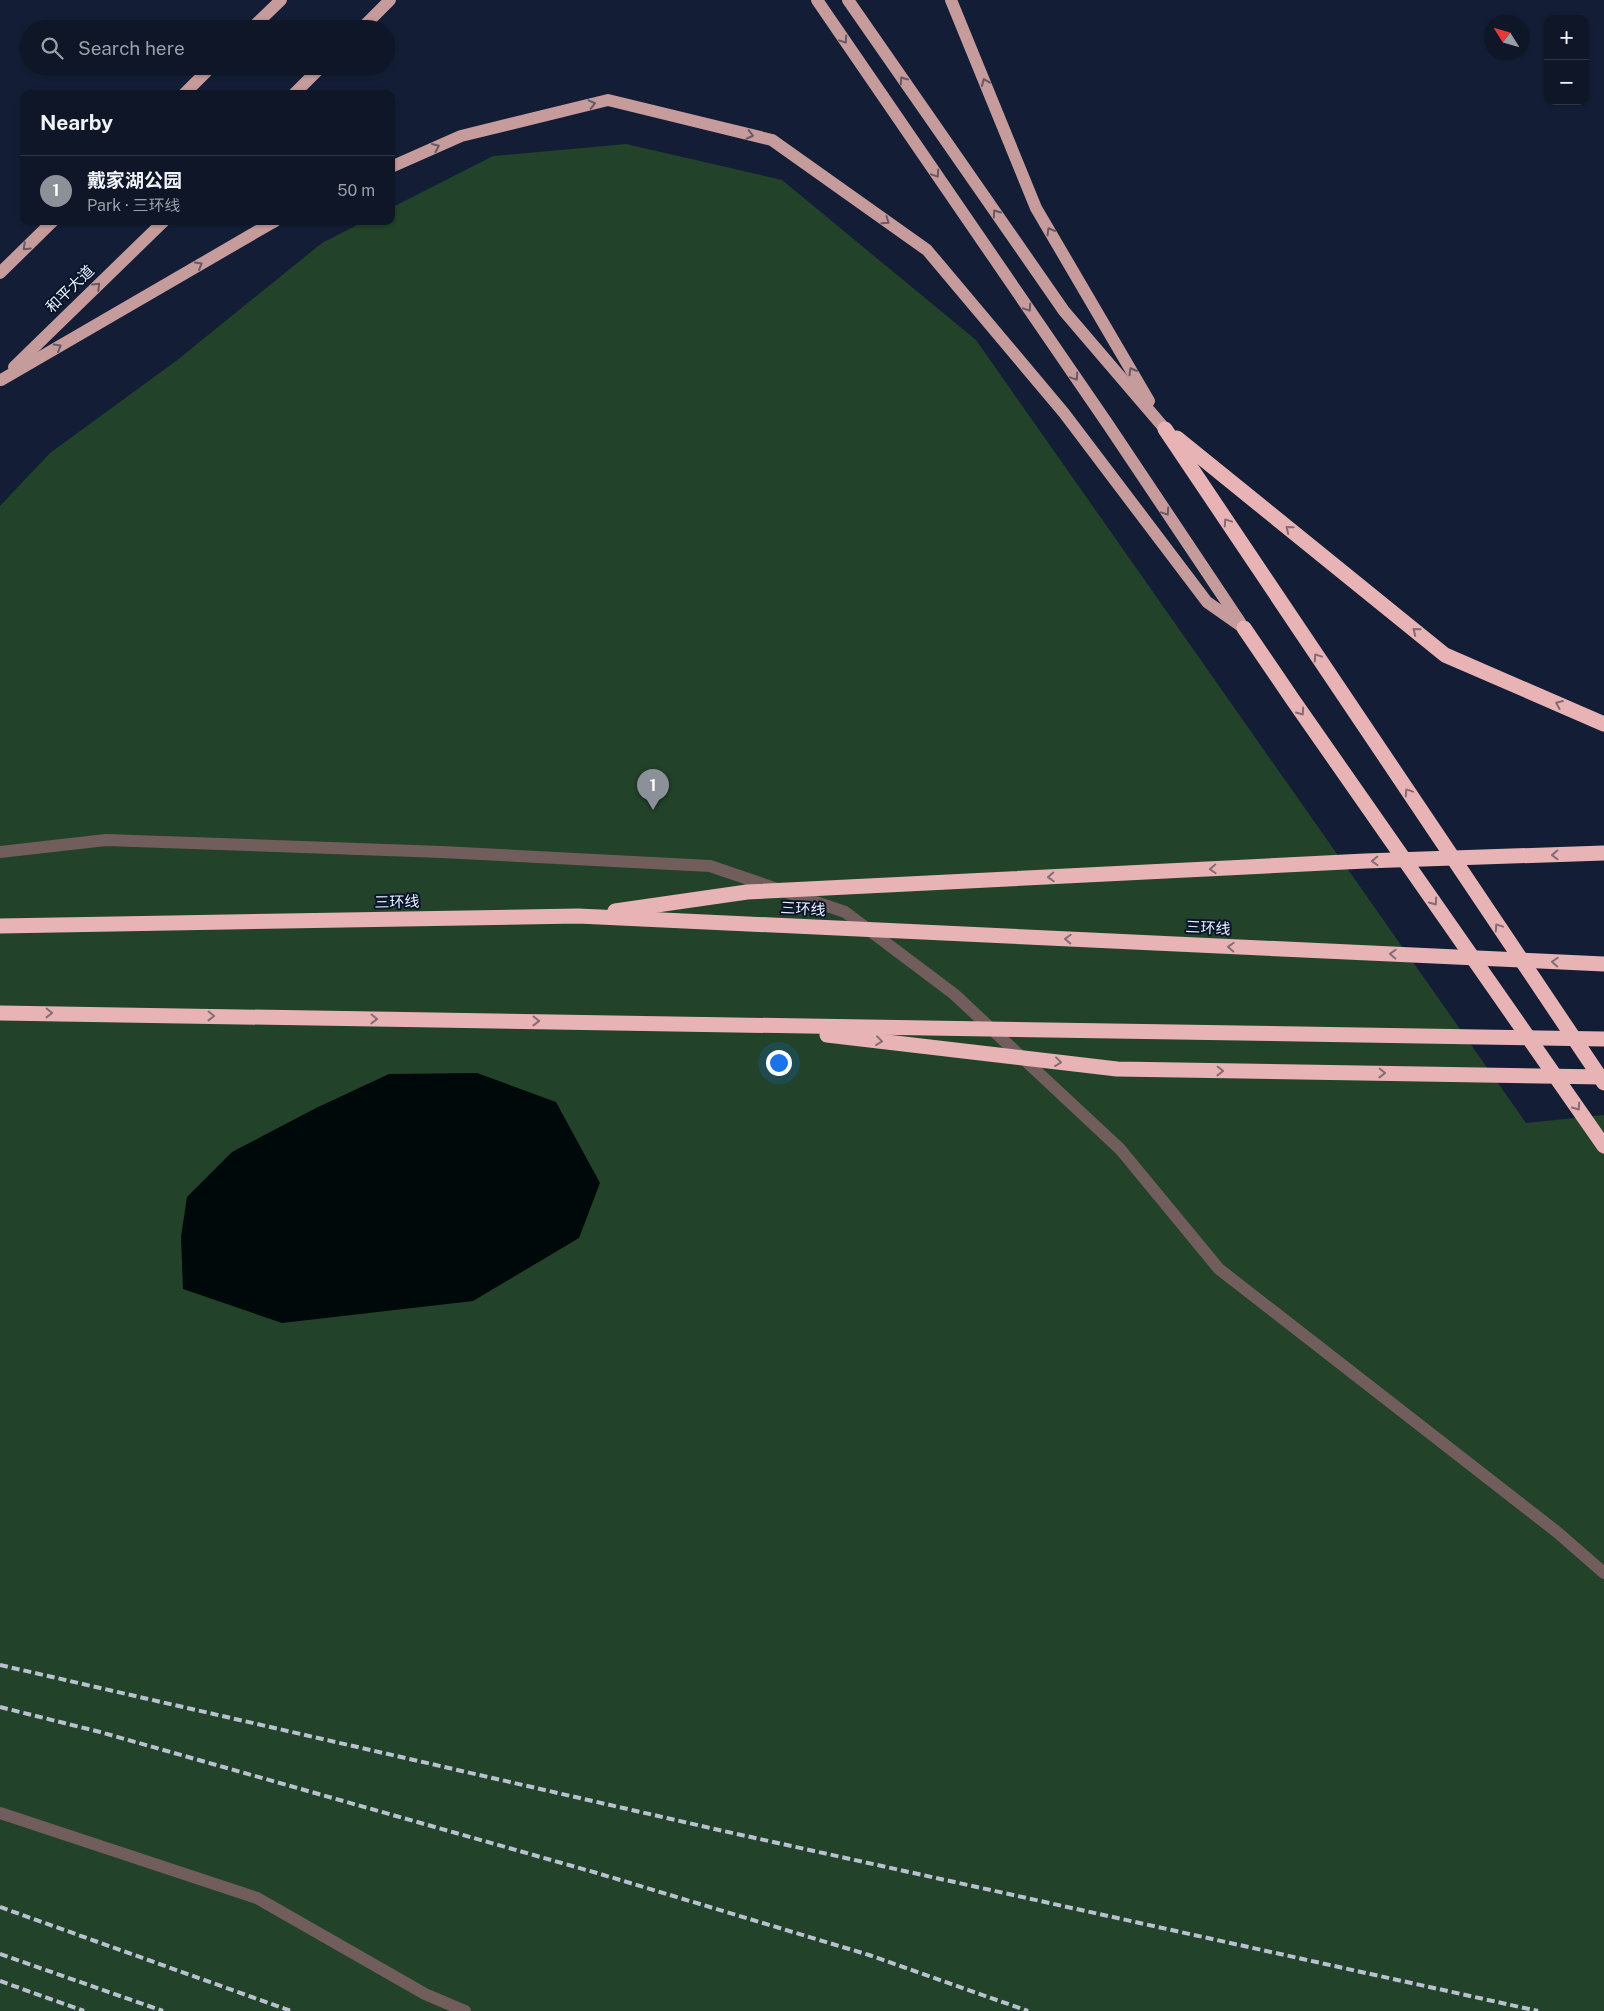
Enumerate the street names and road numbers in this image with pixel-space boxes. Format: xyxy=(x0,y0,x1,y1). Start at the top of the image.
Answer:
street label: 和平大道 xyxy=(42,262,97,316)
street label: 三环线 xyxy=(374,893,420,910)
street label: 三环线 xyxy=(780,899,826,918)
street label: 三环线 xyxy=(1185,918,1231,937)

